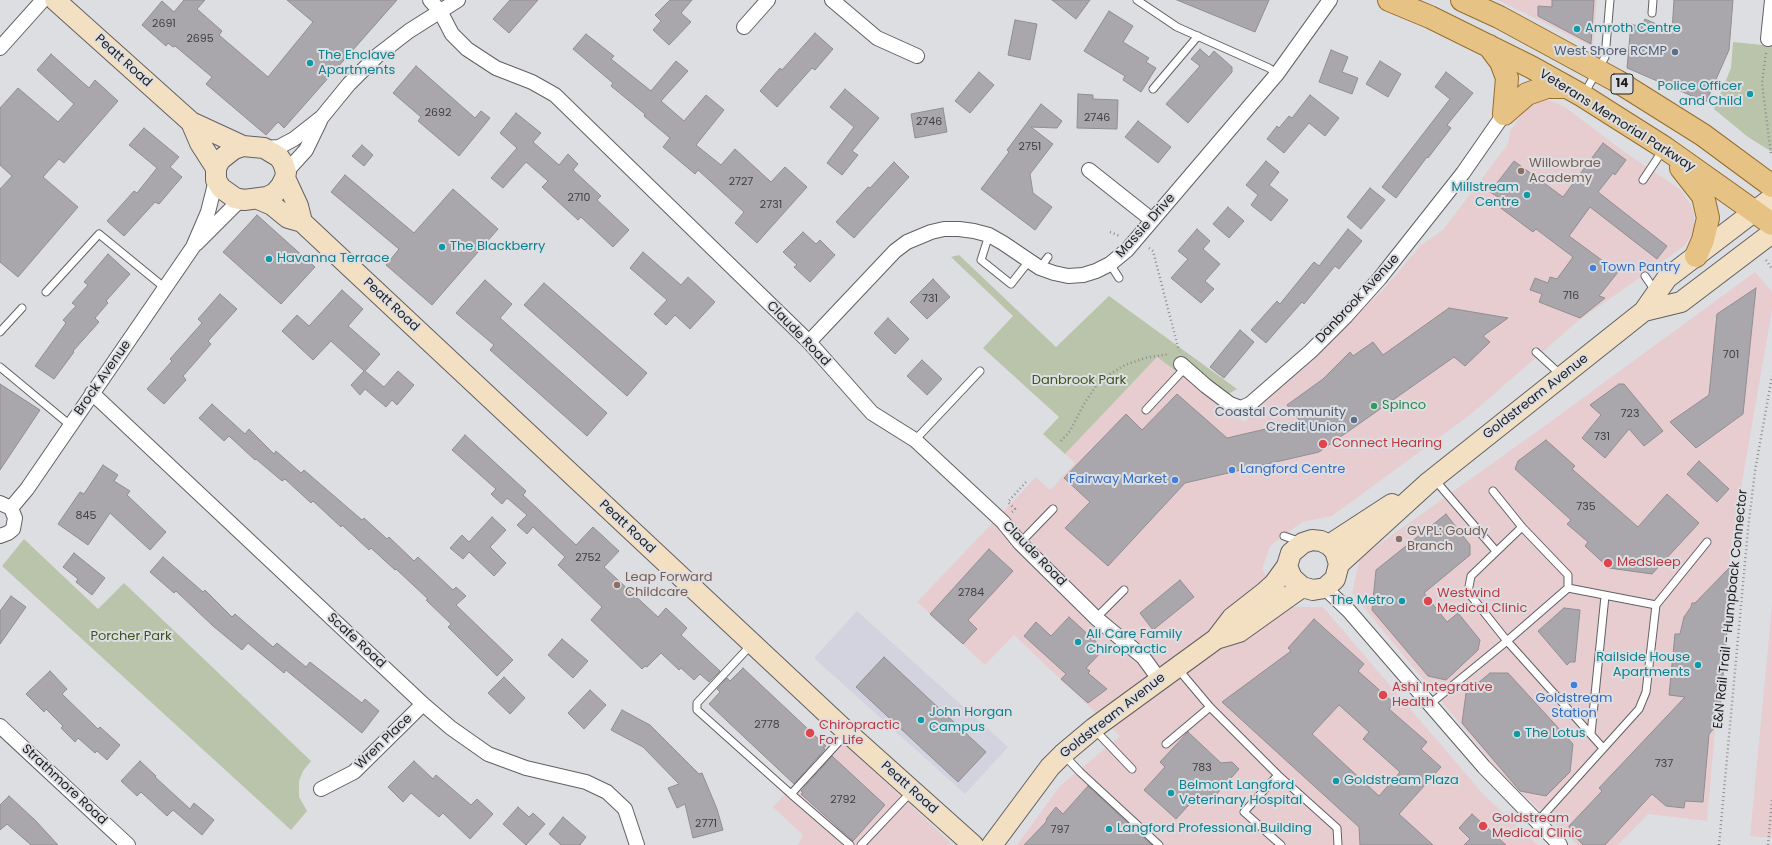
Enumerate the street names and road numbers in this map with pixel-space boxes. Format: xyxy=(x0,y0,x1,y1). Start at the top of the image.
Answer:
street label: Peatt Road xyxy=(91,31,155,91)
street label: Veterans Memorial Parkway xyxy=(1536,66,1698,176)
road number: 14 xyxy=(1611,74,1633,94)
street label: Massie Drive xyxy=(1113,191,1179,261)
street label: Danbrook Avenue xyxy=(1313,251,1403,347)
street label: Peatt Road xyxy=(360,275,422,335)
street label: Claude Road xyxy=(763,298,833,370)
street label: Brock Avenue xyxy=(71,337,135,419)
street label: Goldstream Avenue xyxy=(1480,351,1592,443)
street label: E&N Rail Trail - Humpback Connector xyxy=(1711,489,1751,729)
street label: Peatt Road xyxy=(596,497,658,557)
street label: Claude Road xyxy=(999,518,1069,590)
street label: Scafe Road xyxy=(324,610,388,672)
street label: Goldstream Avenue xyxy=(1057,670,1169,762)
street label: Wren Place xyxy=(352,711,416,773)
street label: Strathmore Road xyxy=(18,741,110,829)
street label: Peatt Road xyxy=(877,758,941,818)

